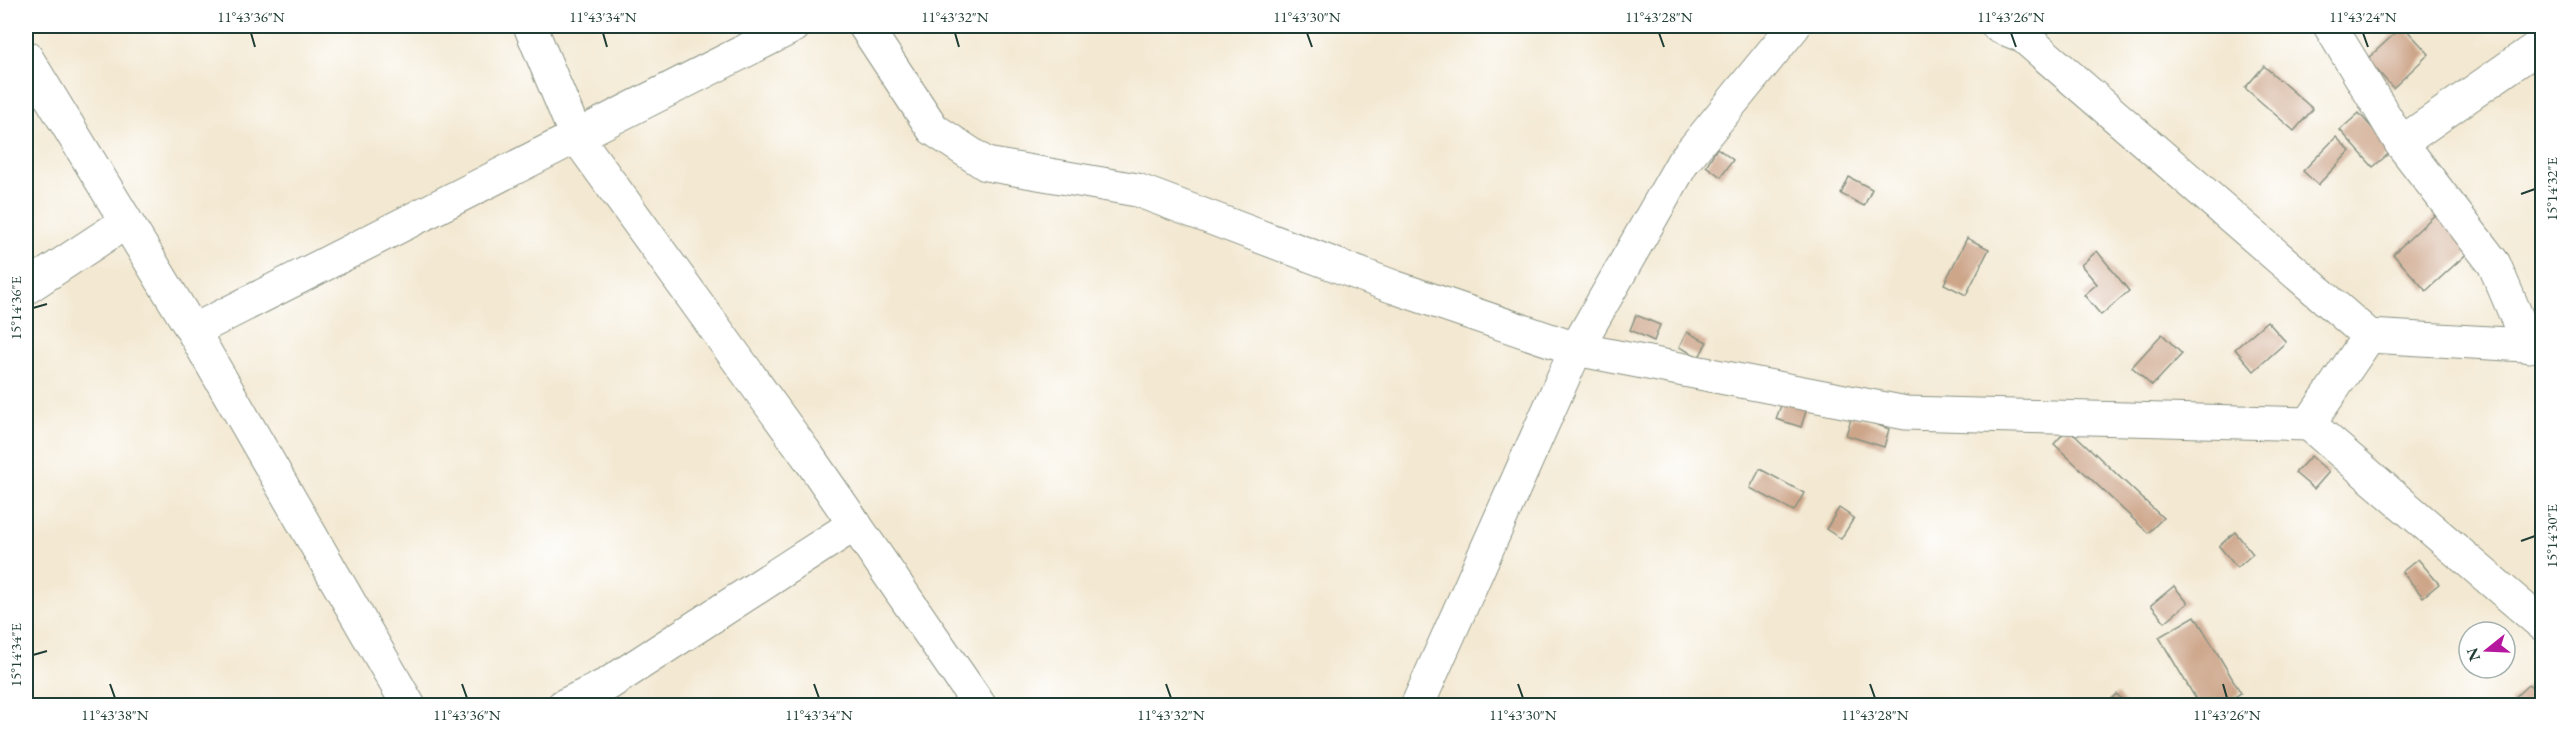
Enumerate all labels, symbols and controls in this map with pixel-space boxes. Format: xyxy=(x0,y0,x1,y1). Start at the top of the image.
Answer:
text: 11°43'36"N xyxy=(217,7,285,26)
text: 11°43'34"N xyxy=(569,7,637,26)
text: 11°43'32"N xyxy=(921,7,989,26)
text: 11°43'30"N xyxy=(1273,7,1341,26)
text: 11°43'28"N xyxy=(1625,7,1693,26)
text: 11°43'26"N xyxy=(1977,7,2045,26)
text: 11°43'24"N xyxy=(2329,7,2397,26)
text: 15°14'32"E xyxy=(2542,156,2561,221)
text: 15°14'36"E xyxy=(6,275,25,340)
text: 15°14'30"E xyxy=(2542,503,2561,568)
north arrow xyxy=(2457,620,2517,680)
text: 15°14'34"E xyxy=(6,622,25,687)
text: N xyxy=(2461,645,2485,664)
text: 11°43'38"N xyxy=(81,705,149,724)
text: 11°43'36"N xyxy=(433,705,501,724)
text: 11°43'34"N xyxy=(785,705,853,724)
text: 11°43'32"N xyxy=(1137,705,1205,724)
text: 11°43'30"N xyxy=(1489,705,1557,724)
text: 11°43'28"N xyxy=(1841,705,1909,724)
text: 11°43'26"N xyxy=(2193,705,2261,724)

